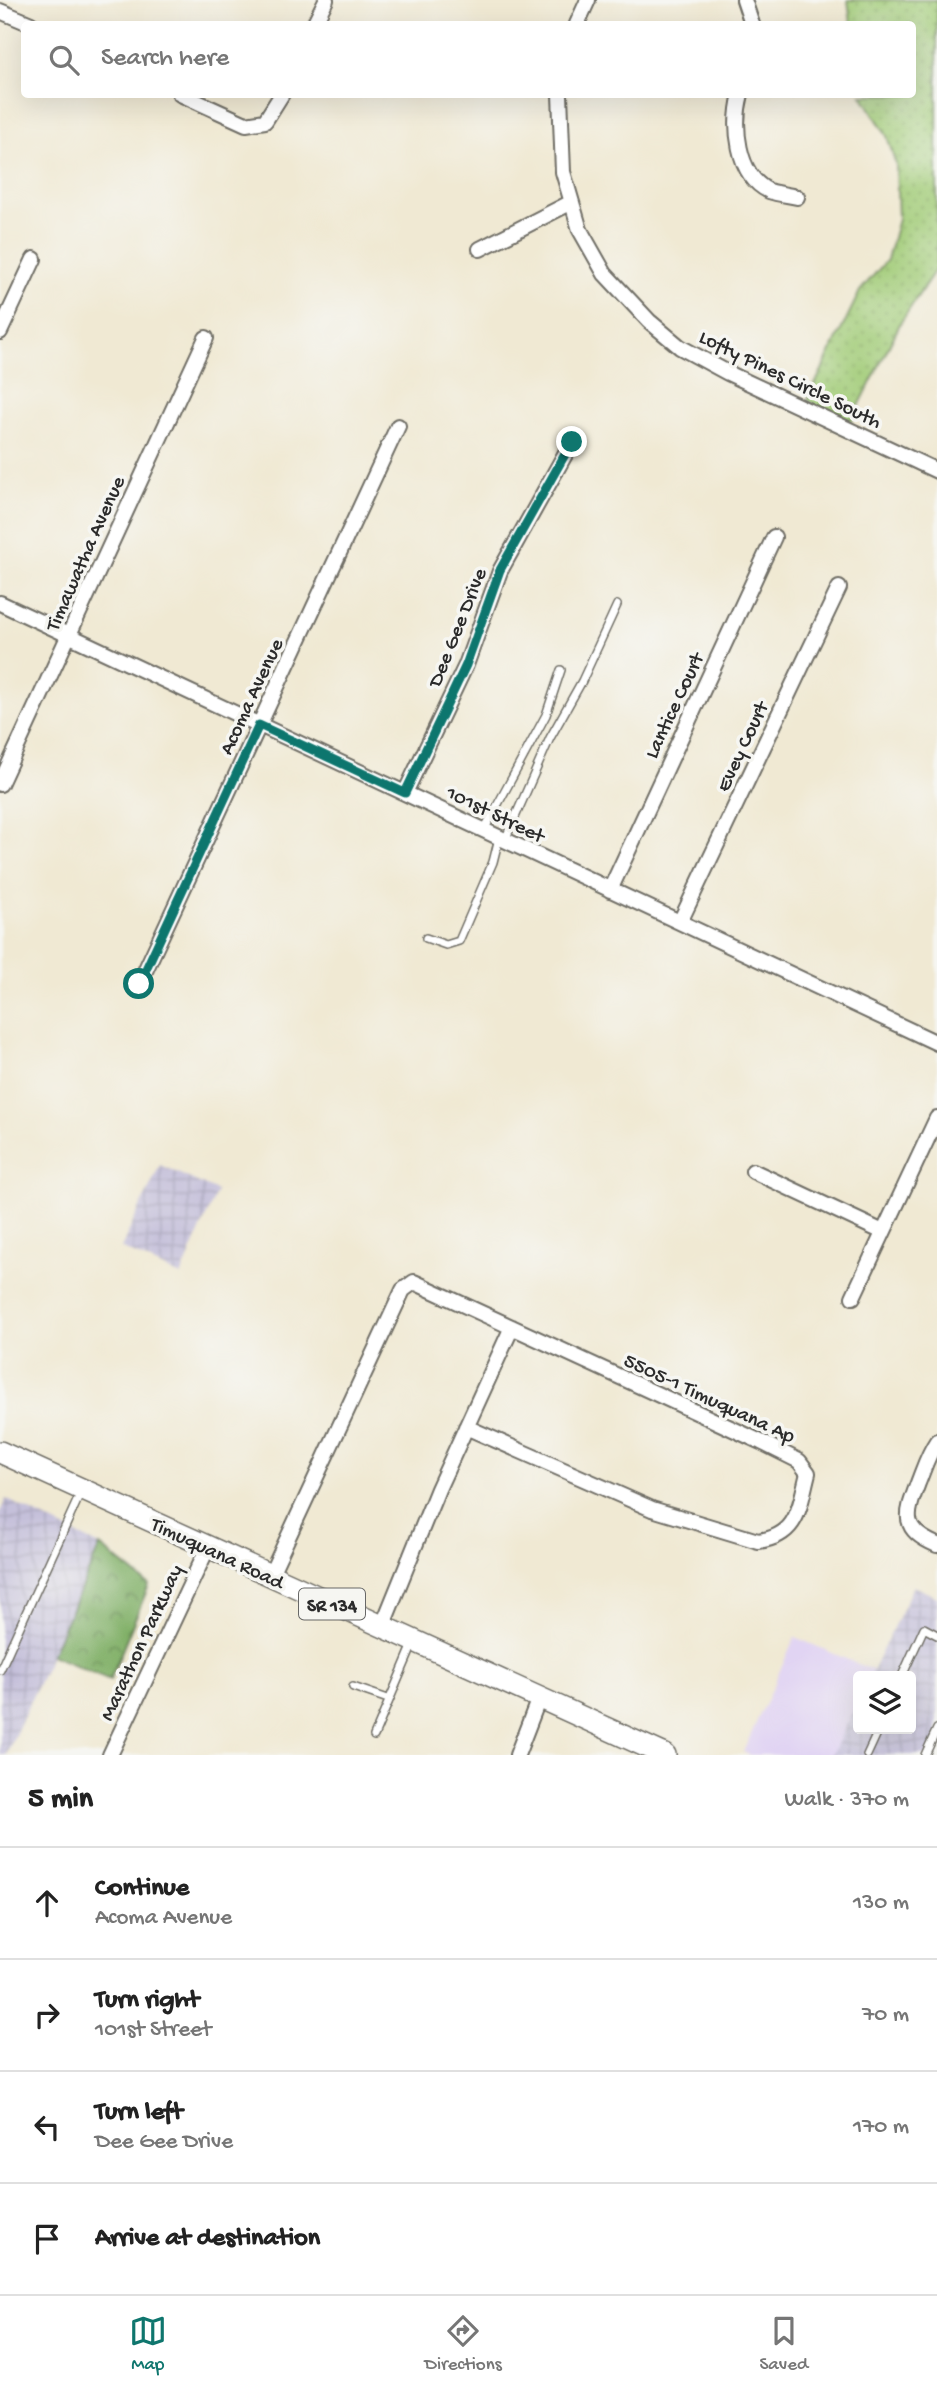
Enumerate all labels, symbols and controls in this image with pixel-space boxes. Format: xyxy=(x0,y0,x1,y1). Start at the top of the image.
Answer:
search box xyxy=(21,21,916,98)
icon: search xyxy=(45,41,83,79)
text: Search here xyxy=(101,44,229,75)
street label: Lofty Pines Circle South xyxy=(694,326,885,436)
route end xyxy=(556,426,587,457)
street label: Timawatha Avenue xyxy=(41,472,133,637)
street label: Dee Gee Drive xyxy=(423,564,495,693)
street label: Acoma Avenue xyxy=(215,634,291,759)
street label: Lantice Court xyxy=(641,648,713,763)
street label: Evey Court xyxy=(712,696,777,797)
street label: 101st Street xyxy=(440,781,550,852)
route start xyxy=(123,968,154,999)
street label: 5505-1 Timuquana Ap xyxy=(619,1350,799,1451)
street label: Timuquana Road xyxy=(145,1513,289,1598)
street label: Marathon Parkway xyxy=(96,1561,190,1726)
road number: SR 134 xyxy=(299,1588,365,1620)
map controls xyxy=(853,1671,916,1734)
button: layers xyxy=(853,1671,916,1734)
text: 5 min xyxy=(28,1783,93,1818)
text: Walk · 370 m xyxy=(785,1787,909,1814)
text: Continue xyxy=(95,1874,189,1905)
icon: ahead xyxy=(28,1884,66,1922)
text: 130 m xyxy=(853,1890,909,1917)
text: Acoma Avenue xyxy=(95,1905,232,1932)
text: Turn right xyxy=(95,1986,199,2017)
icon: right xyxy=(28,1996,66,2034)
text: 70 m xyxy=(862,2002,909,2029)
text: 101st Street xyxy=(95,2017,211,2044)
text: Turn left xyxy=(95,2098,183,2129)
icon: left xyxy=(28,2108,66,2146)
text: 170 m xyxy=(853,2114,909,2141)
text: Dee Gee Drive xyxy=(95,2129,233,2156)
icon: arrive xyxy=(28,2220,66,2258)
text: Arrive at destination xyxy=(95,2224,320,2255)
tab: Map xyxy=(129,2312,167,2377)
tab: Directions xyxy=(425,2312,502,2377)
tab: Saved xyxy=(759,2312,808,2377)

